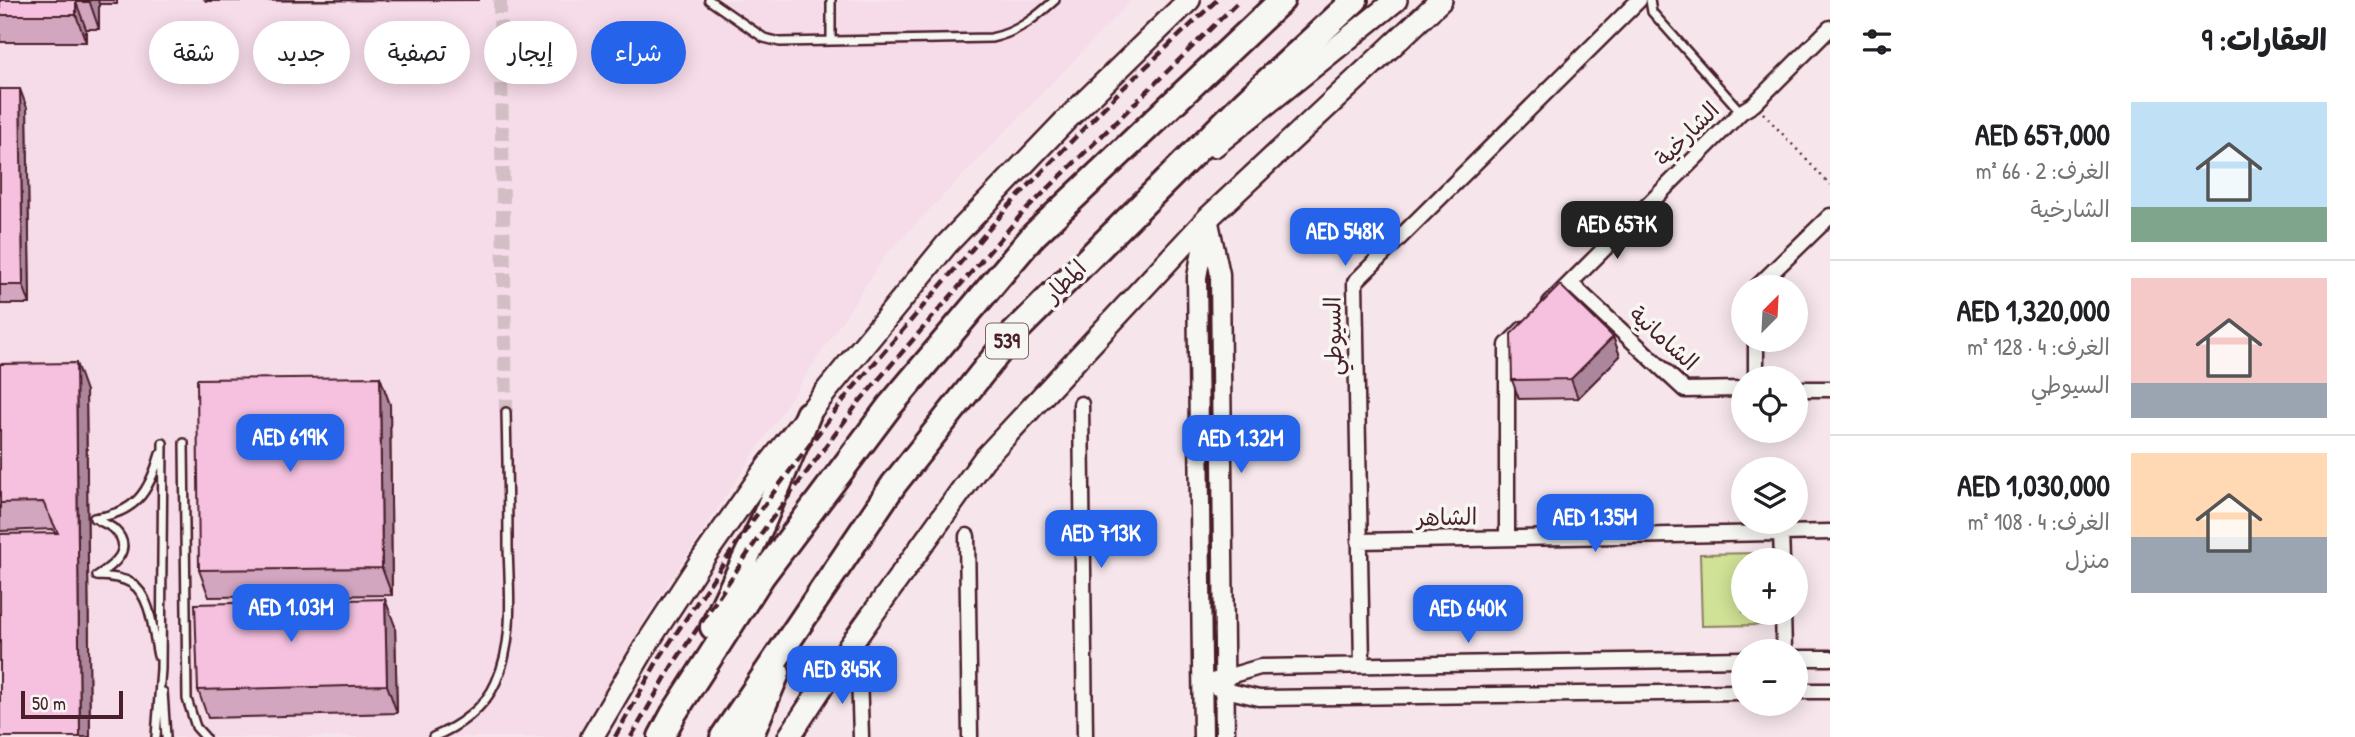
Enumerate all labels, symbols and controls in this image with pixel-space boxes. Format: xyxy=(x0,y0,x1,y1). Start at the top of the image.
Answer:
text: العقارات: 9 xyxy=(2202,19,2327,59)
chip: شقة xyxy=(149,21,239,84)
chip: جديد xyxy=(253,21,350,84)
chip: تصفية xyxy=(364,21,470,84)
chip: إيجار xyxy=(484,21,577,84)
chip: شراء xyxy=(591,21,686,84)
icon: filters xyxy=(1858,23,1896,61)
street label: الشارخية xyxy=(1648,95,1726,173)
text: AED 657,000 xyxy=(1975,114,2110,154)
icon: home xyxy=(2187,130,2271,214)
text: الغرف: 2 · 66 m² xyxy=(1976,155,2110,186)
text: الشارخية xyxy=(2030,193,2110,224)
pin: AED 657K xyxy=(1545,202,1689,261)
pin: AED 548K xyxy=(1273,208,1417,268)
text: AED 657K xyxy=(1577,208,1657,239)
text: AED 548K xyxy=(1306,215,1384,246)
street label: المطار xyxy=(1035,253,1093,310)
north arrow xyxy=(1731,275,1808,352)
map controls xyxy=(1731,275,1808,716)
text: AED 1,320,000 xyxy=(1957,290,2110,330)
street label: السيوطي xyxy=(1316,296,1355,376)
street label: الشامانية xyxy=(1623,298,1706,377)
icon: home xyxy=(2187,306,2271,390)
road number: 539 xyxy=(986,324,1028,358)
text: الغرف: 4 · 128 m² xyxy=(1967,331,2110,362)
button: locate xyxy=(1731,366,1808,443)
text: السيوطي xyxy=(2031,369,2110,400)
pin: AED 619K xyxy=(218,414,362,474)
pin: AED 1.32M xyxy=(1161,416,1321,475)
text: AED 619K xyxy=(252,421,328,452)
text: AED 1.32M xyxy=(1198,422,1284,453)
button: layers xyxy=(1731,457,1808,534)
text: AED 1,030,000 xyxy=(1957,465,2110,505)
icon: home xyxy=(2187,481,2271,565)
pin: AED 1.35M xyxy=(1515,494,1675,554)
street label: الشاهر xyxy=(1415,500,1477,533)
text: AED 1.35M xyxy=(1553,501,1637,532)
text: الغرف: 4 · 108 m² xyxy=(1968,506,2110,537)
pin: AED 713K xyxy=(1029,510,1173,570)
text: AED 713K xyxy=(1061,517,1141,548)
text: منزل xyxy=(2065,544,2110,575)
button: + xyxy=(1731,548,1808,625)
pin: AED 1.03M xyxy=(211,584,371,644)
pin: AED 640K xyxy=(1396,586,1540,645)
text: AED 1.03M xyxy=(248,591,334,622)
text: AED 640K xyxy=(1429,592,1507,623)
button: − xyxy=(1731,639,1808,716)
pin: AED 845K xyxy=(770,646,914,706)
text: AED 845K xyxy=(803,653,881,684)
scale bar xyxy=(21,688,122,720)
text: 50 m xyxy=(32,690,66,716)

